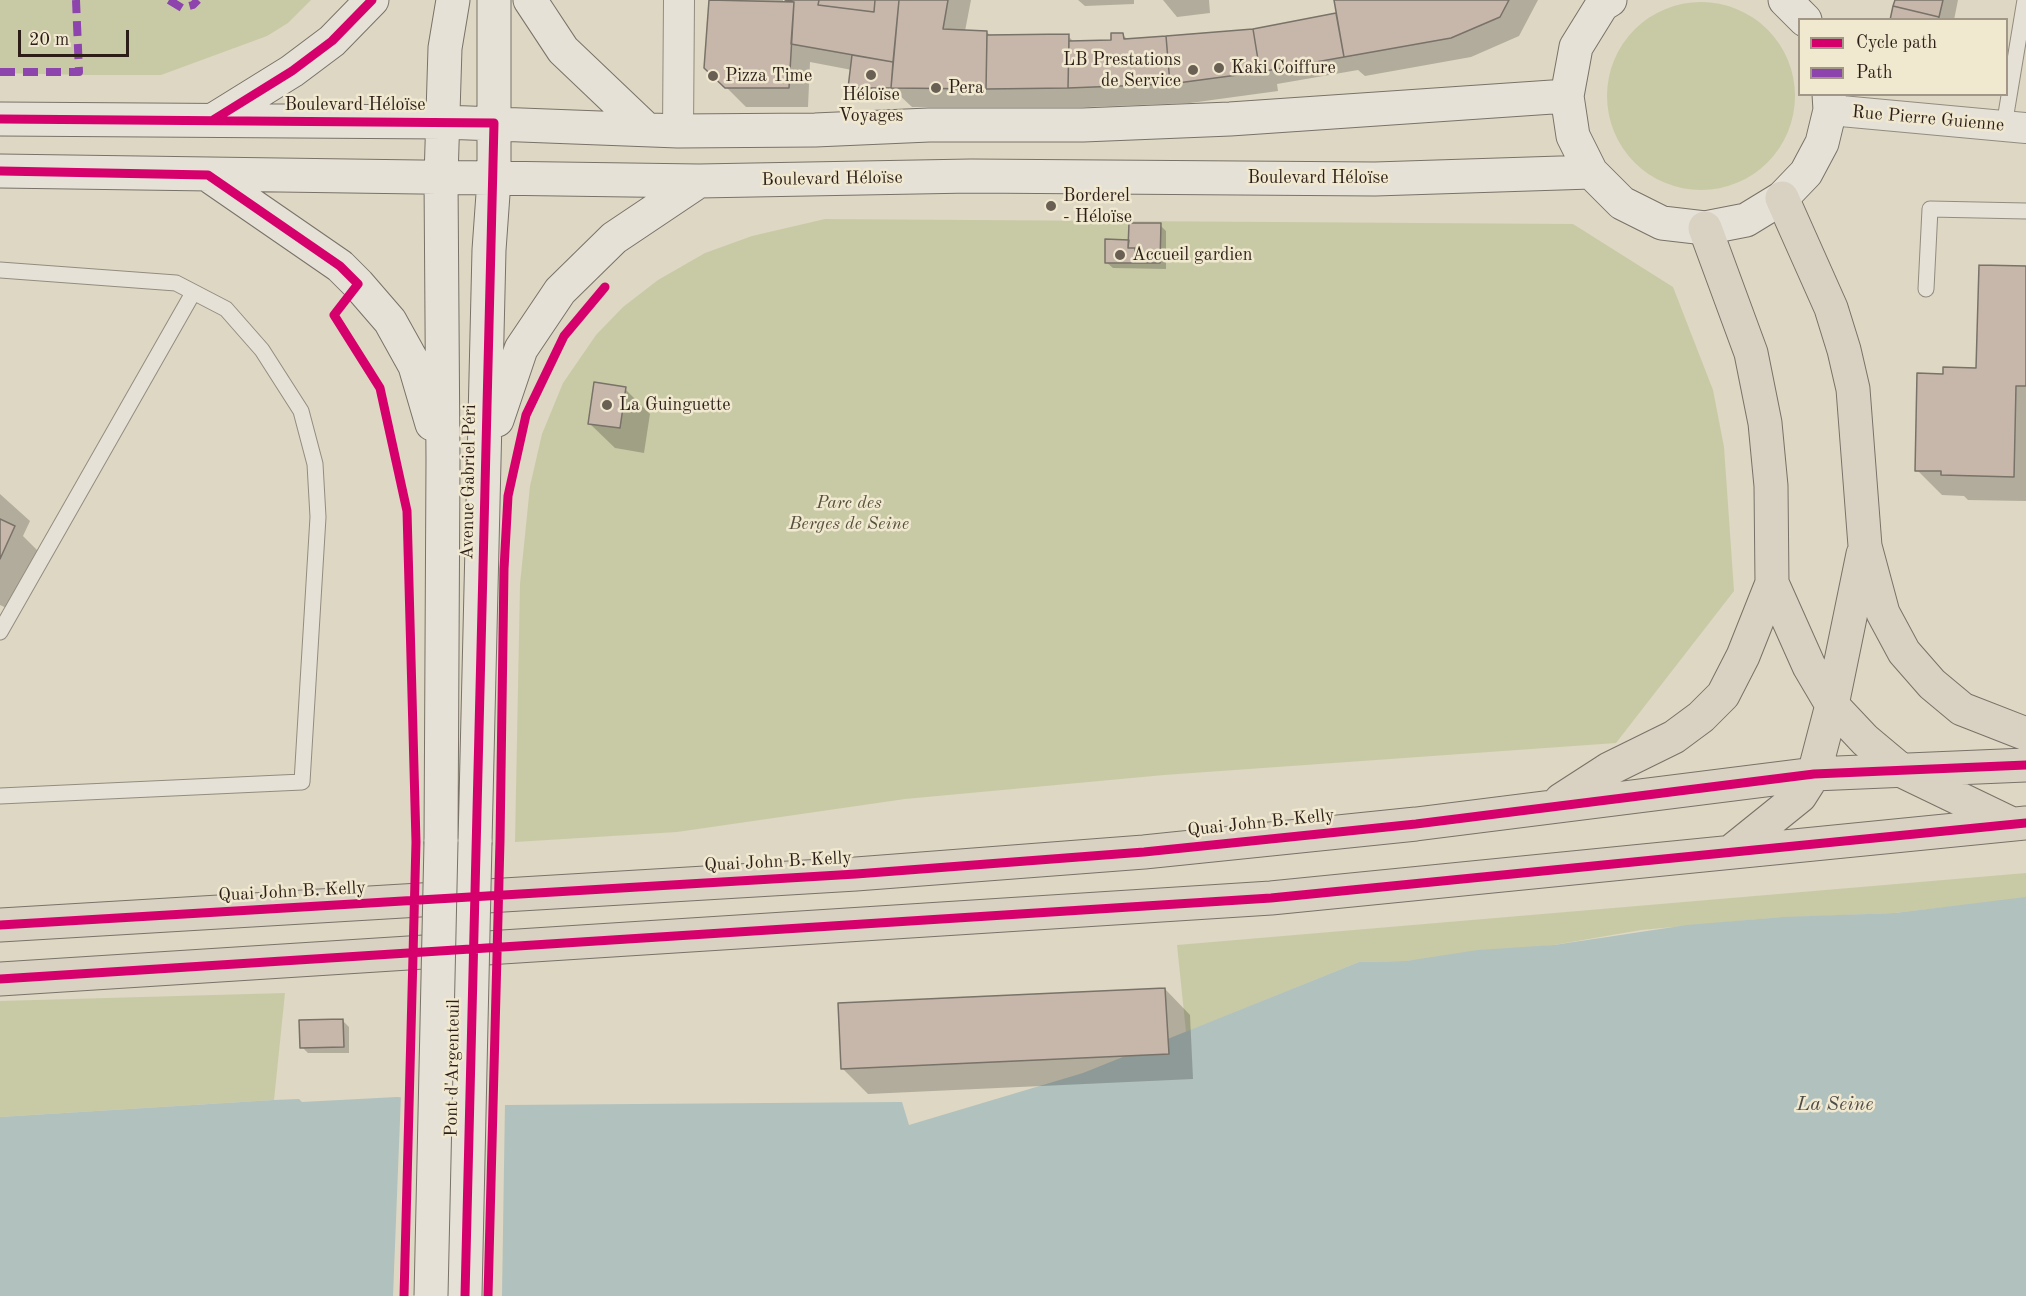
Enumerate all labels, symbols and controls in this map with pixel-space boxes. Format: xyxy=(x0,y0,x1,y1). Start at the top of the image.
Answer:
scale bar xyxy=(21,18,132,56)
legend xyxy=(1798,18,2008,96)
text: 20 m xyxy=(29,31,69,49)
text: Cycle path xyxy=(1856,34,1937,52)
place label: LB Prestations de Service xyxy=(1063,49,1181,92)
place label: Kaki Coiffure xyxy=(1231,57,1336,79)
marker: Kaki Coiffure xyxy=(1212,61,1226,75)
marker: LB Prestations de Service xyxy=(1186,63,1200,77)
text: Path xyxy=(1856,64,1892,82)
place label: Pizza Time xyxy=(725,65,812,87)
marker: Héloïse Voyages xyxy=(864,68,878,82)
marker: Pizza Time xyxy=(706,69,720,83)
place label: Pera xyxy=(948,77,984,99)
marker: Pera xyxy=(929,81,943,95)
place label: Héloïse Voyages xyxy=(839,84,903,127)
street label: Boulevard Héloïse xyxy=(284,94,426,116)
street label: Rue Pierre Guienne xyxy=(1851,102,2005,136)
street label: Boulevard Héloïse xyxy=(761,167,903,191)
street label: Boulevard Héloïse xyxy=(1247,167,1389,189)
place label: Borderel - Héloïse xyxy=(1063,185,1132,228)
marker: Borderel - Héloïse xyxy=(1044,199,1058,213)
place label: Accueil gardien xyxy=(1132,244,1252,266)
marker: Accueil gardien xyxy=(1113,248,1127,262)
place label: La Guinguette xyxy=(619,394,731,416)
marker: La Guinguette xyxy=(600,398,614,412)
street label: Avenue Gabriel Péri xyxy=(457,404,481,560)
park label: Parc des Berges de Seine xyxy=(789,492,909,534)
street label: Quai John B. Kelly xyxy=(1186,805,1336,841)
street label: Quai John B. Kelly xyxy=(704,847,852,877)
street label: Quai John B. Kelly xyxy=(218,877,366,907)
street label: Pont d'Argenteuil xyxy=(441,999,465,1137)
water label: La Seine xyxy=(1797,1093,1873,1117)

